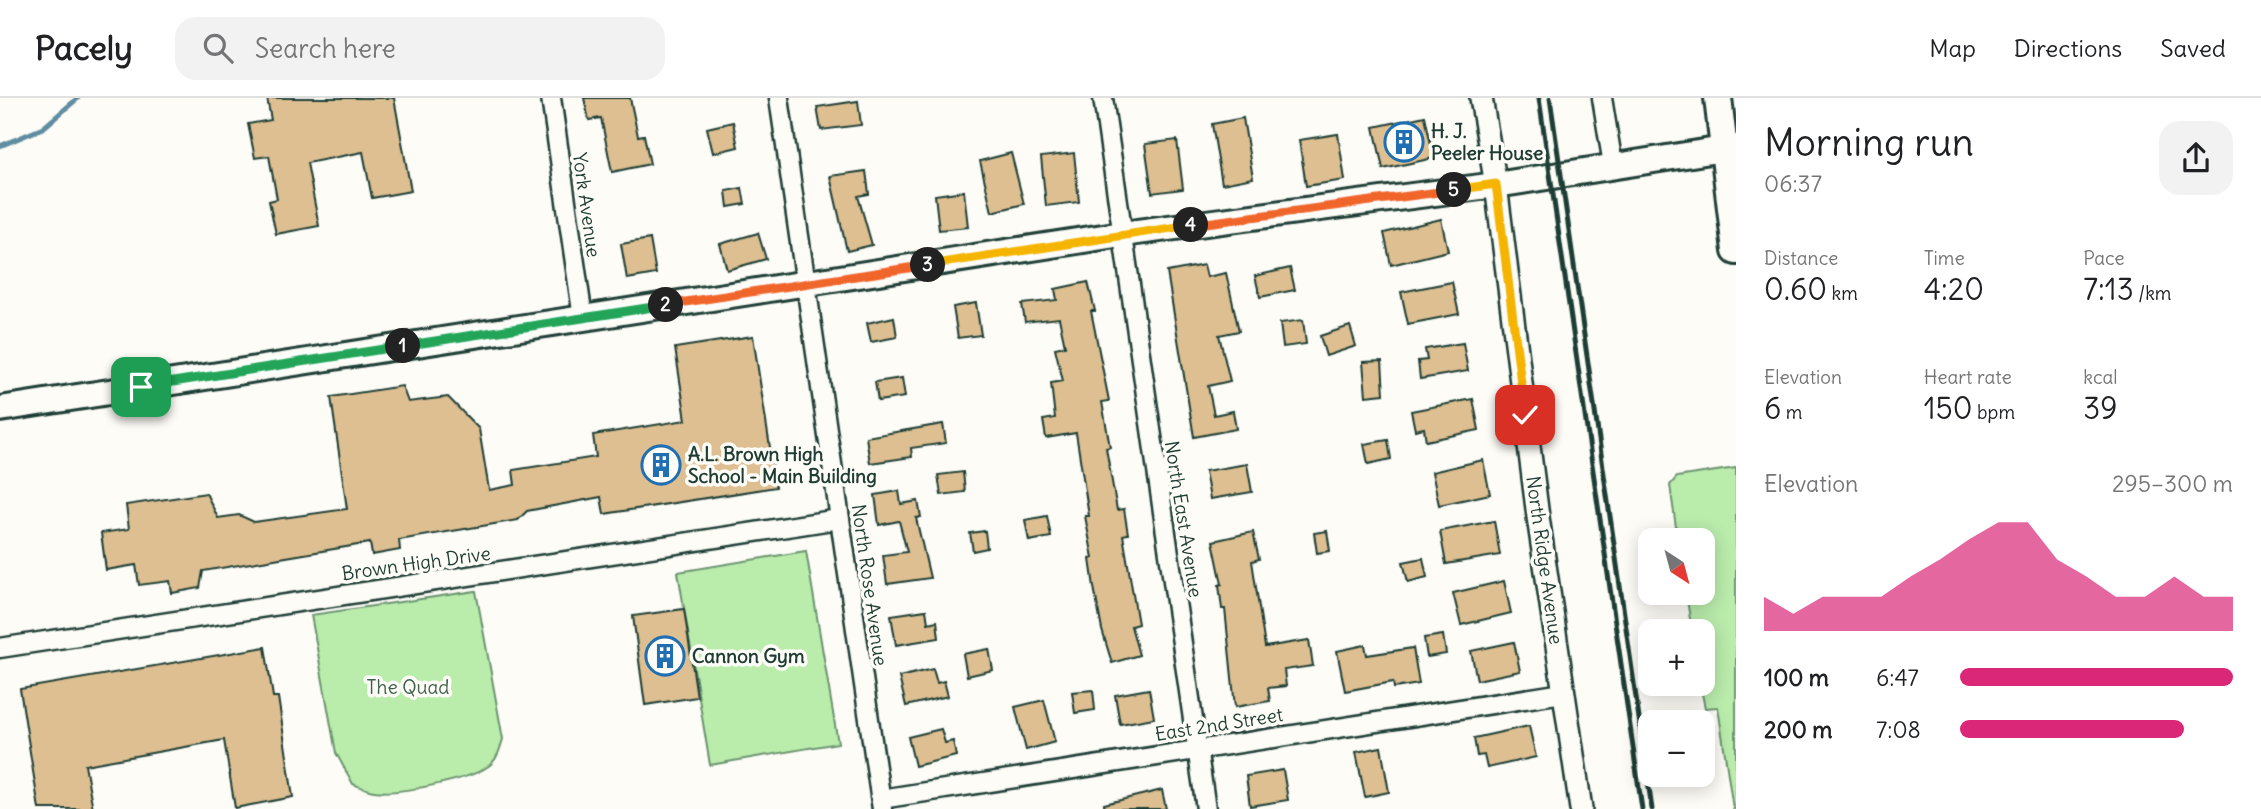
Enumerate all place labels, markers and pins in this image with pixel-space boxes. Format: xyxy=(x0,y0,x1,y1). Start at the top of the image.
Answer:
place label: H. J. Peeler House xyxy=(1431,119,1543,165)
building icon: H. J. Peeler House xyxy=(1383,121,1425,163)
pin: 5 xyxy=(1436,172,1472,208)
pin: 4 xyxy=(1174,208,1208,242)
pin: 3 xyxy=(911,248,946,282)
pin: 2 xyxy=(648,288,684,322)
pin: 1 xyxy=(386,328,420,364)
pin xyxy=(111,357,171,417)
pin xyxy=(1495,385,1555,445)
place label: A.L. Brown High School - Main Building xyxy=(688,442,877,488)
building icon: A.L. Brown High School - Main Building xyxy=(640,444,682,486)
building icon: Cannon Gym xyxy=(644,635,686,677)
place label: Cannon Gym xyxy=(692,644,805,668)

